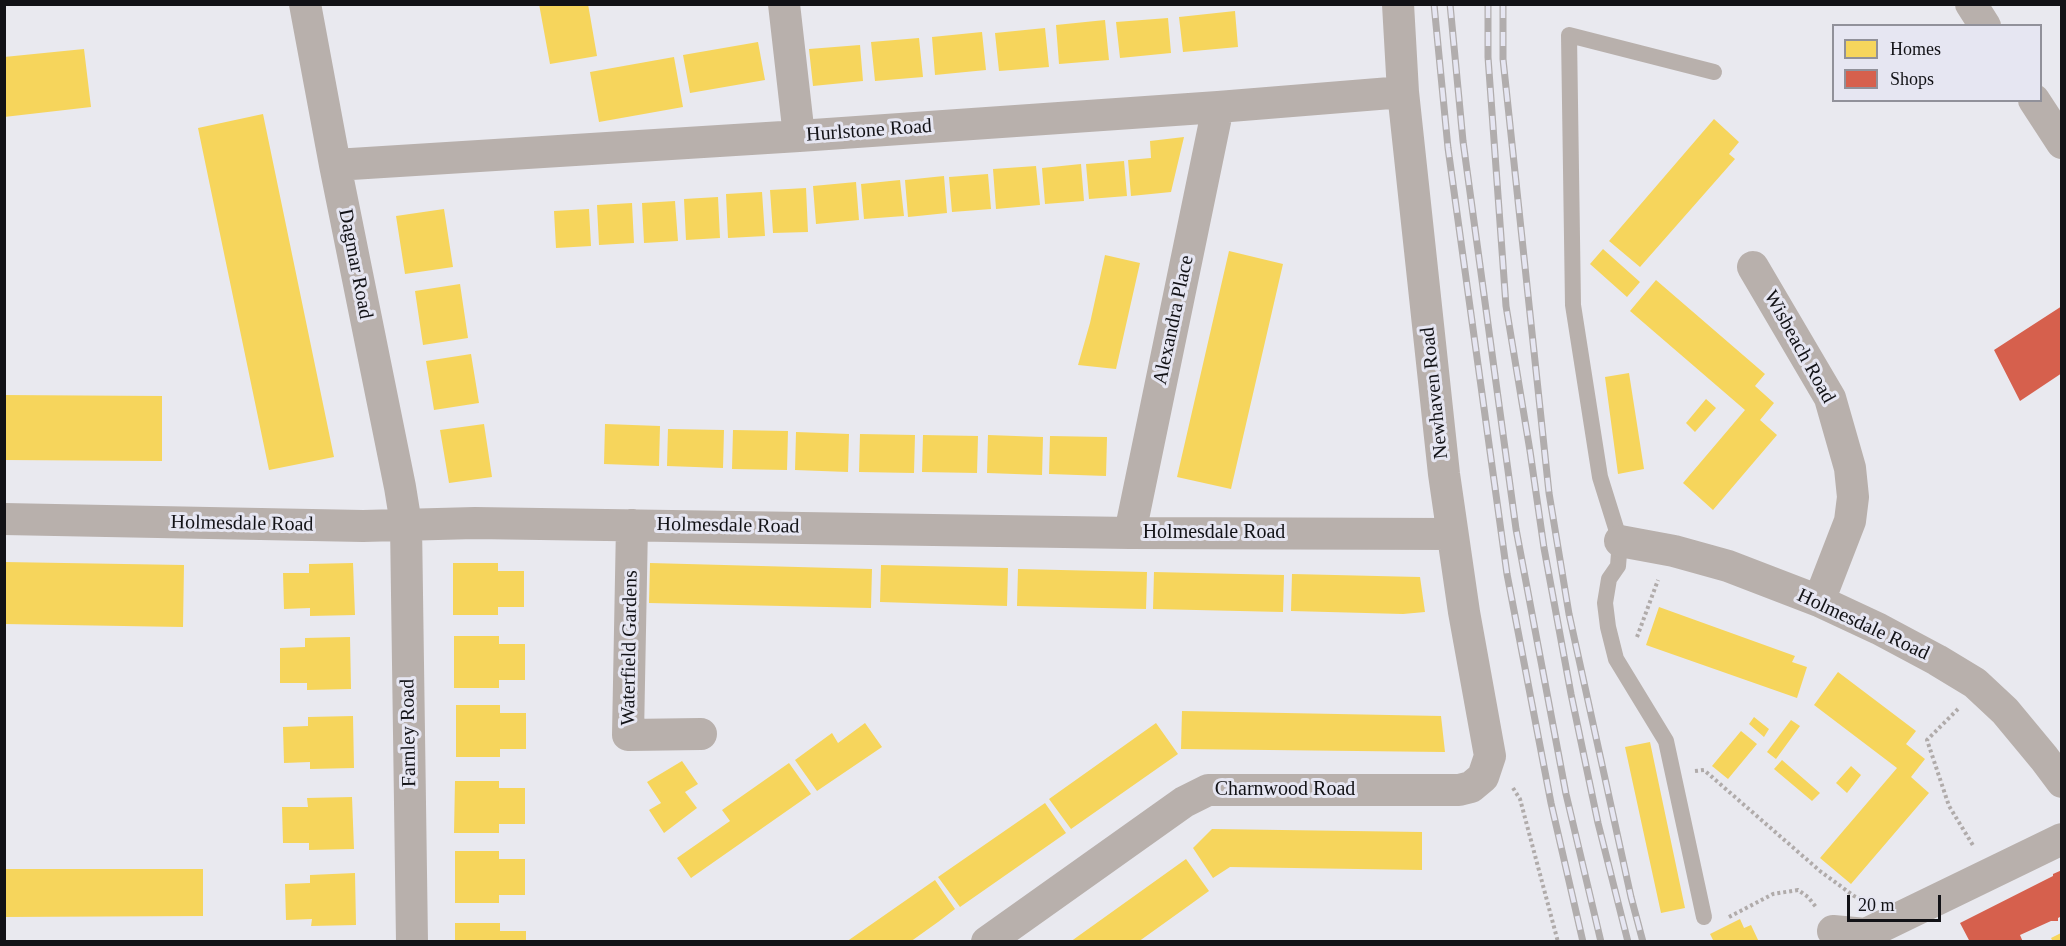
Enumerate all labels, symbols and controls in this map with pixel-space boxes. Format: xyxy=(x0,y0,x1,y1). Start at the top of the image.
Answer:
legend xyxy=(1832,24,2042,102)
text: Homes xyxy=(1890,39,1941,59)
text: Shops xyxy=(1890,69,1934,89)
street label: Hurlstone Road xyxy=(805,115,933,147)
street label: Dagmar Road xyxy=(333,207,377,321)
street label: Alexandra Place xyxy=(1149,253,1199,387)
street label: Wisbeach Road xyxy=(1758,286,1840,408)
street label: Newhaven Road xyxy=(1416,326,1454,460)
street label: Holmesdale Road xyxy=(170,511,314,537)
street label: Holmesdale Road xyxy=(656,513,800,539)
street label: Holmesdale Road xyxy=(1143,521,1285,545)
street label: Waterfield Gardens xyxy=(617,570,643,726)
street label: Holmesdale Road xyxy=(1793,584,1933,666)
street label: Farnley Road xyxy=(396,679,422,787)
street label: Charnwood Road xyxy=(1215,778,1355,802)
scale bar xyxy=(1850,883,1944,921)
text: 20 m xyxy=(1858,895,1895,915)

